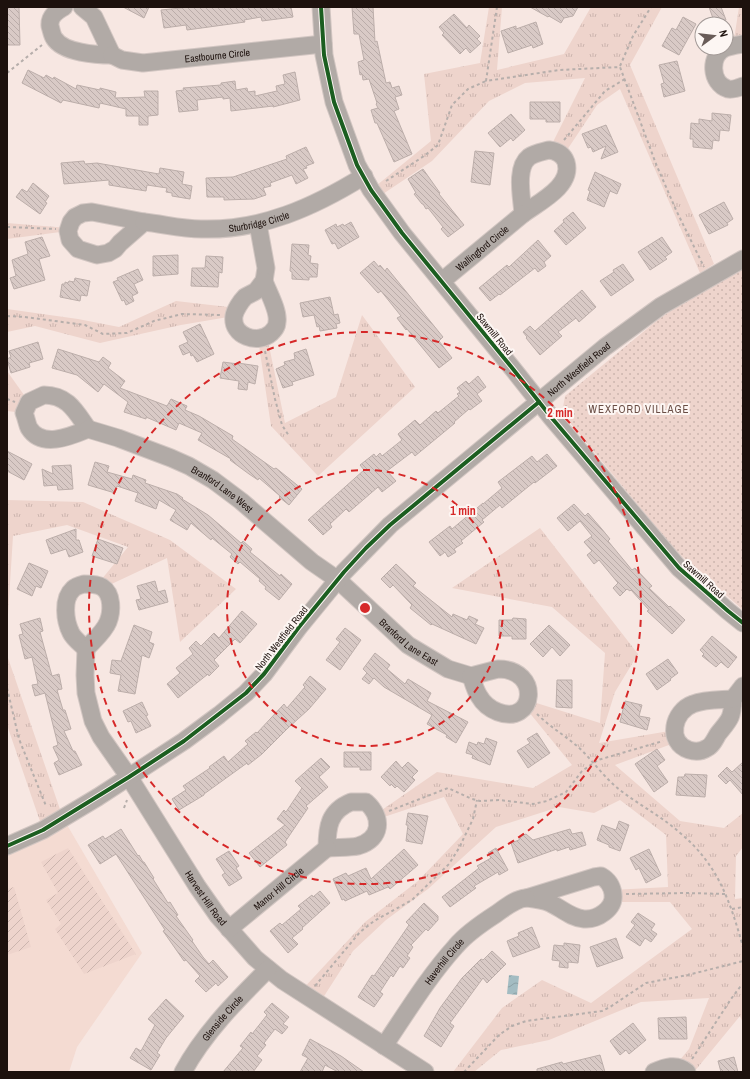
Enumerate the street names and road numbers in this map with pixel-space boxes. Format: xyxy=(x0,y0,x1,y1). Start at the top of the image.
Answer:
street label: Eastbourne Circle xyxy=(184,46,251,66)
street label: Sturbridge Circle xyxy=(228,208,292,235)
street label: Wallingford Circle xyxy=(453,222,512,274)
street label: Sawmill Road xyxy=(474,311,516,358)
street label: North Westfield Road xyxy=(545,339,613,399)
street label: Branford Lane West xyxy=(189,463,256,516)
street label: Sawmill Road xyxy=(681,558,727,601)
street label: North Westfield Road xyxy=(252,603,311,673)
street label: Branford Lane East xyxy=(376,616,441,669)
street label: Manor Hill Circle xyxy=(251,864,307,913)
street label: Harvest Hill Road xyxy=(182,868,229,928)
street label: Haverhill Circle xyxy=(422,935,467,987)
street label: Glenside Circle xyxy=(199,992,246,1044)

